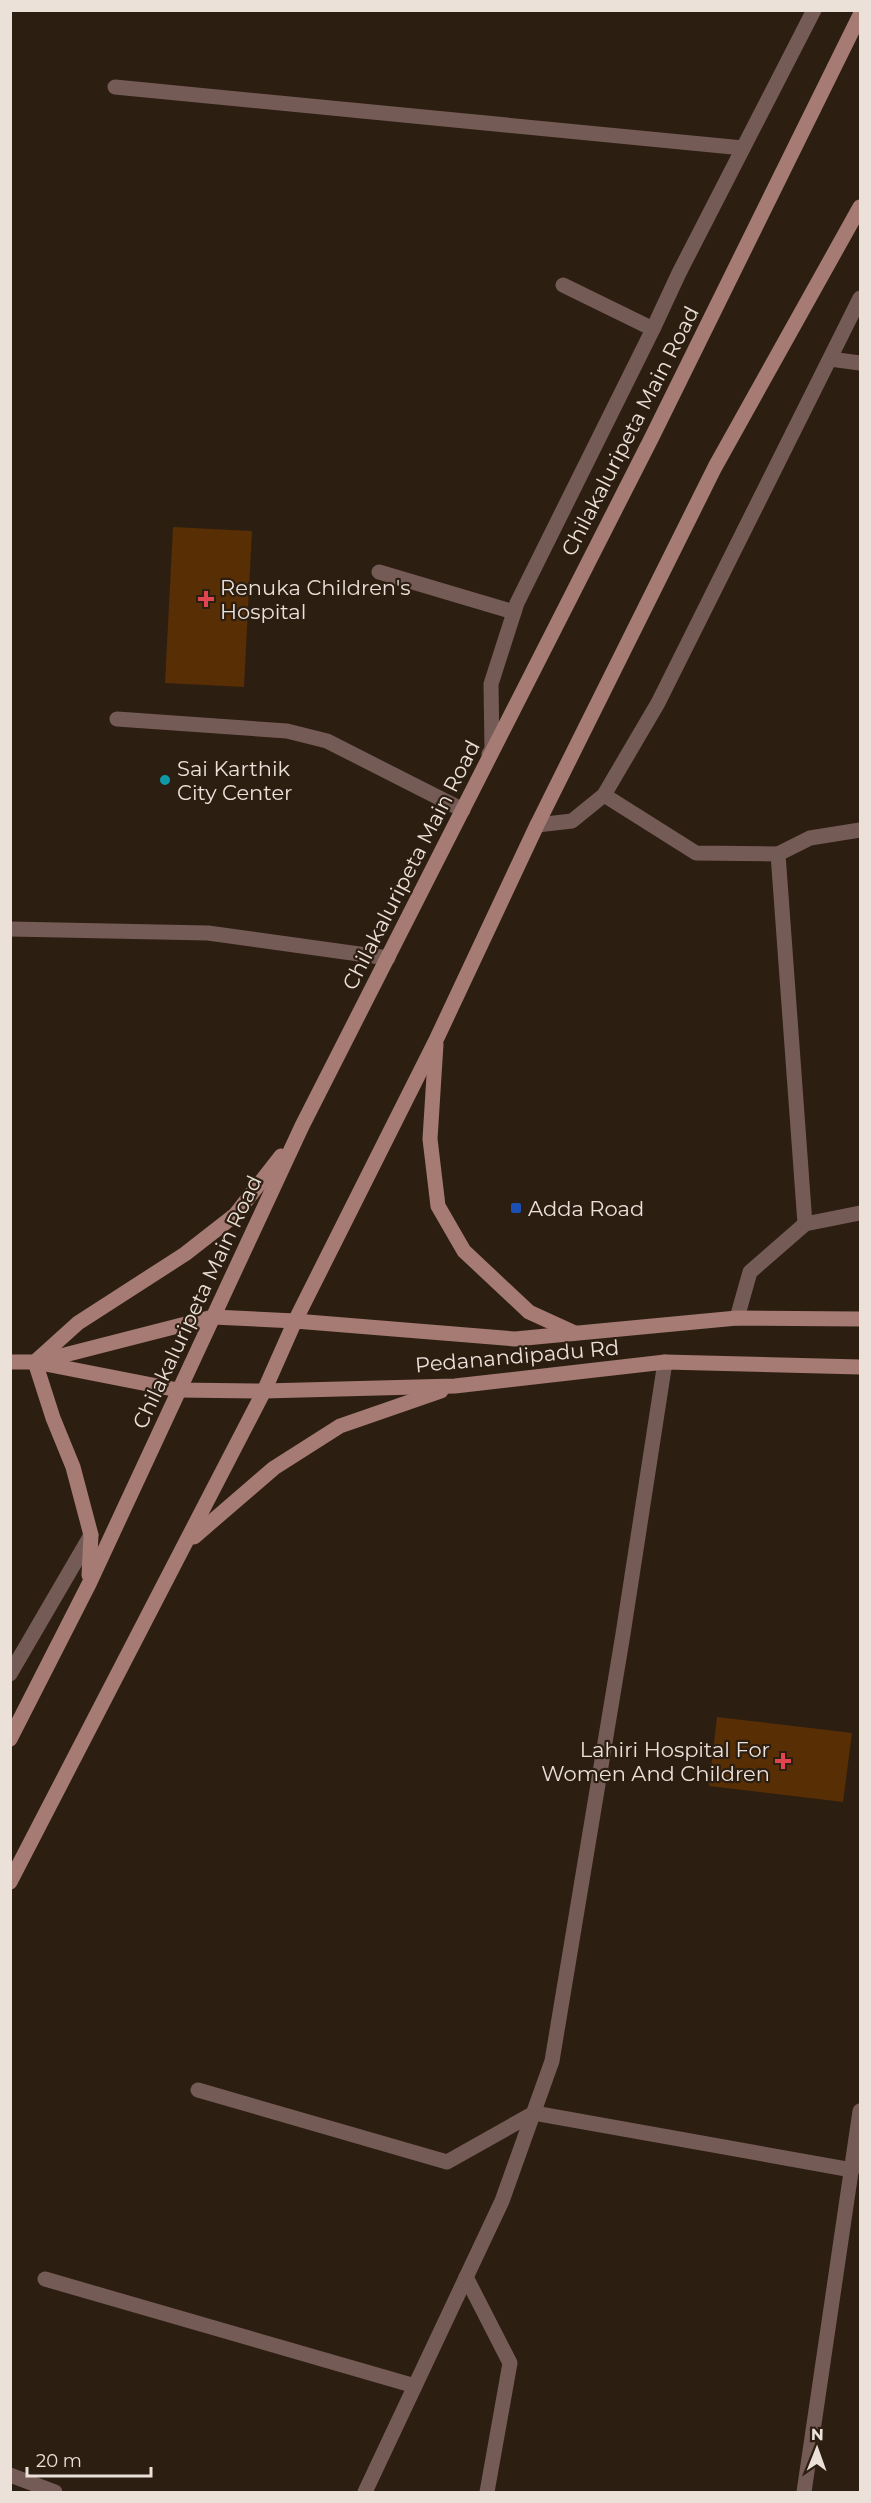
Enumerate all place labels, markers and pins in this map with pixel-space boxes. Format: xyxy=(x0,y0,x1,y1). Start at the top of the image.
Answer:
place label: Renuka Children's Hospital xyxy=(220,575,411,624)
marker: Renuka Children's Hospital xyxy=(197,590,215,608)
place label: Sai Karthik City Center xyxy=(177,756,293,805)
marker: Sai Karthik City Center xyxy=(158,773,172,787)
place label: Adda Road xyxy=(528,1196,644,1221)
marker: Adda Road xyxy=(509,1201,523,1215)
place label: Lahiri Hospital For Women And Children xyxy=(541,1737,770,1786)
marker: Lahiri Hospital For Women And Children xyxy=(774,1752,792,1770)

